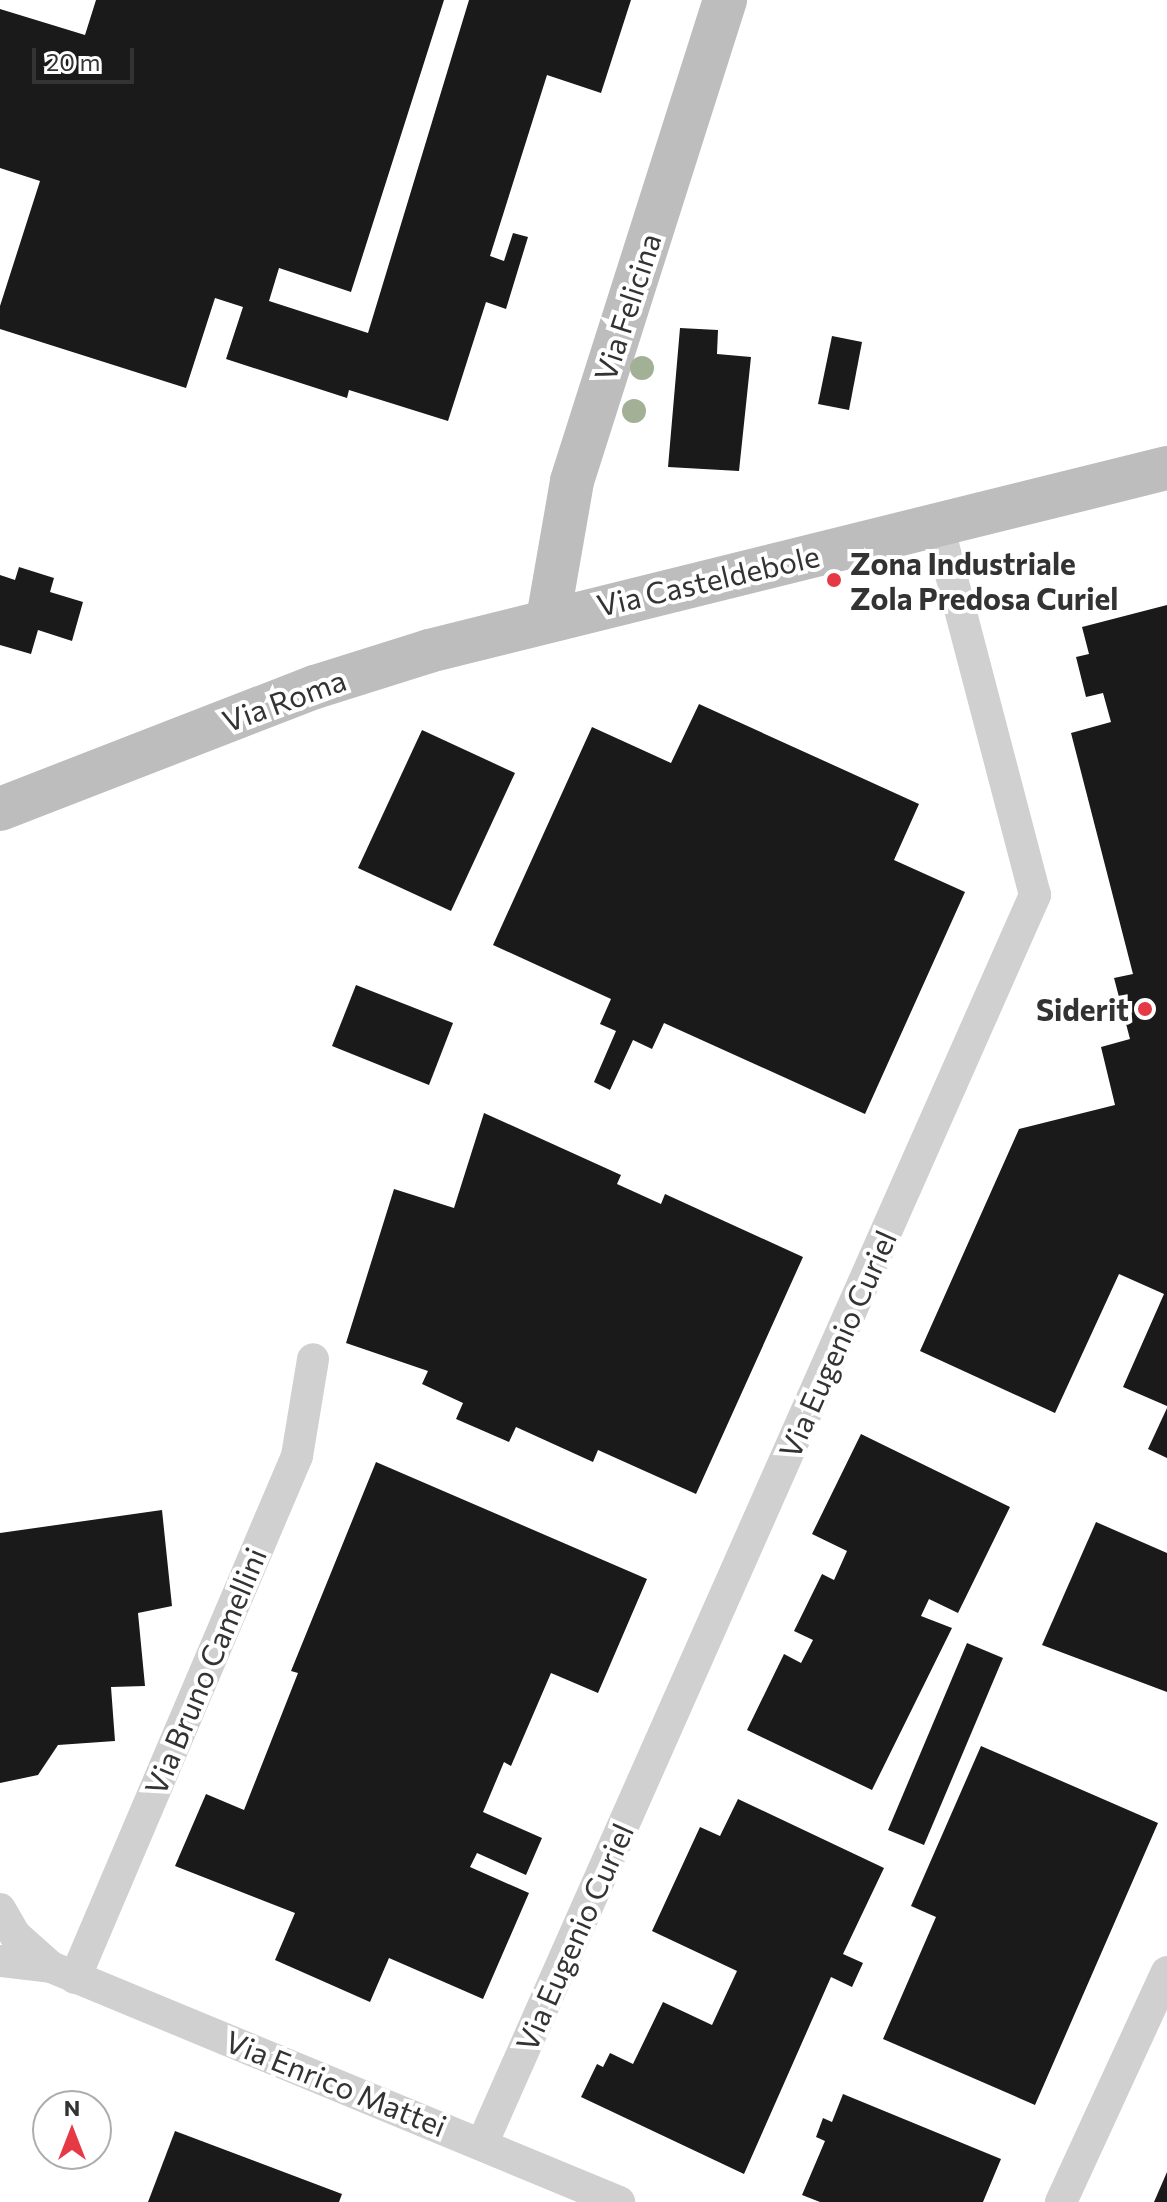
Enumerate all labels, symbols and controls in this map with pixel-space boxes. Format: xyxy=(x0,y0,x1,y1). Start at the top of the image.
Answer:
scale bar xyxy=(36,32,138,82)
text: 20 m xyxy=(46,47,100,76)
street label: Via Felicina xyxy=(586,229,668,385)
street label: Via Casteldebole xyxy=(593,537,823,623)
place label: Zona Industriale Zola Predosa Curiel xyxy=(850,545,1118,616)
marker: Zona Industriale Zola Predosa Curiel xyxy=(825,571,843,589)
street label: Via Roma xyxy=(217,661,351,739)
place label: Siderit xyxy=(1036,991,1129,1027)
marker: Siderit xyxy=(1136,1000,1154,1018)
street label: Via Eugenio Curiel xyxy=(771,1225,903,1463)
street label: Via Bruno Camellini xyxy=(137,1542,273,1800)
street label: Via Eugenio Curiel xyxy=(508,1818,640,2056)
street label: Via Enrico Mattei xyxy=(220,2022,452,2144)
north arrow xyxy=(32,2090,112,2170)
text: N xyxy=(64,2094,80,2121)

